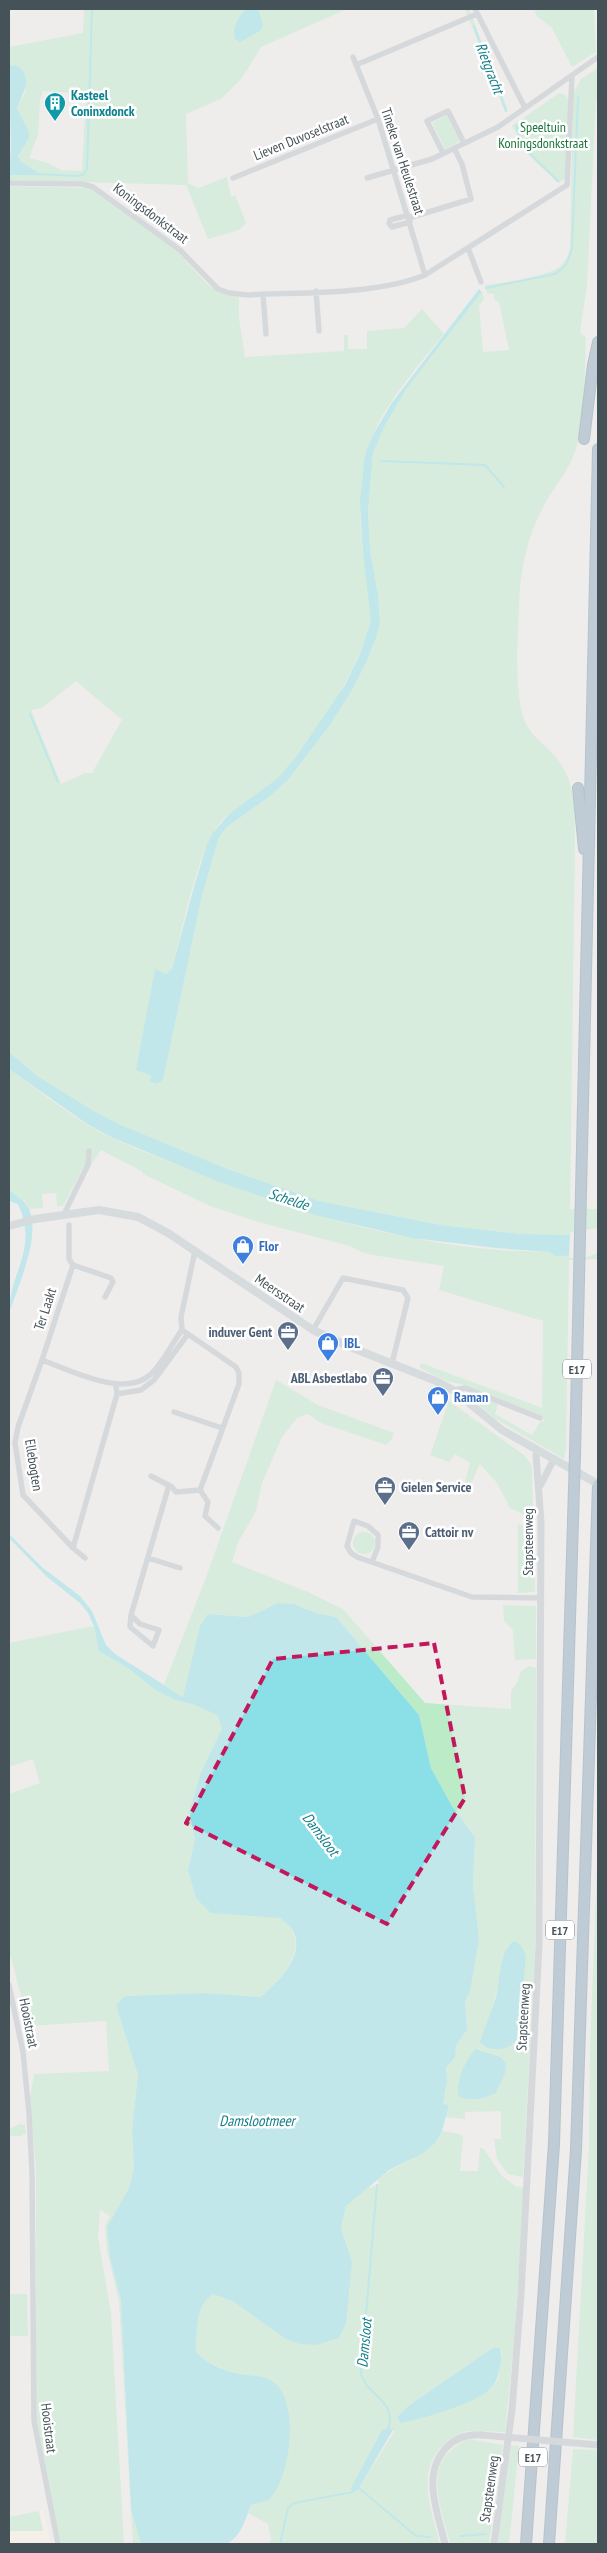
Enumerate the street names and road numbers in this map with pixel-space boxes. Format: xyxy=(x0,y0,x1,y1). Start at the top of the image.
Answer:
street label: Tineke van Heulestraat xyxy=(377,105,429,217)
street label: Lieven Duvoselstraat xyxy=(251,110,351,164)
street label: Koningsdonkstraat xyxy=(110,179,192,247)
street label: Meersstraat xyxy=(252,1270,309,1316)
street label: Ter Laakt xyxy=(30,1285,60,1332)
road number: E17 xyxy=(563,1360,591,1378)
street label: Ellebogten xyxy=(21,1438,47,1492)
street label: Stapsteenweg xyxy=(519,1508,537,1576)
road number: E17 xyxy=(546,1920,574,1940)
street label: Stapsteenweg xyxy=(512,1983,534,2051)
street label: Hooistraat xyxy=(15,1997,43,2049)
street label: Hooistraat xyxy=(37,2402,61,2454)
road number: E17 xyxy=(519,2448,547,2466)
street label: Stapsteenweg xyxy=(475,2454,503,2524)

